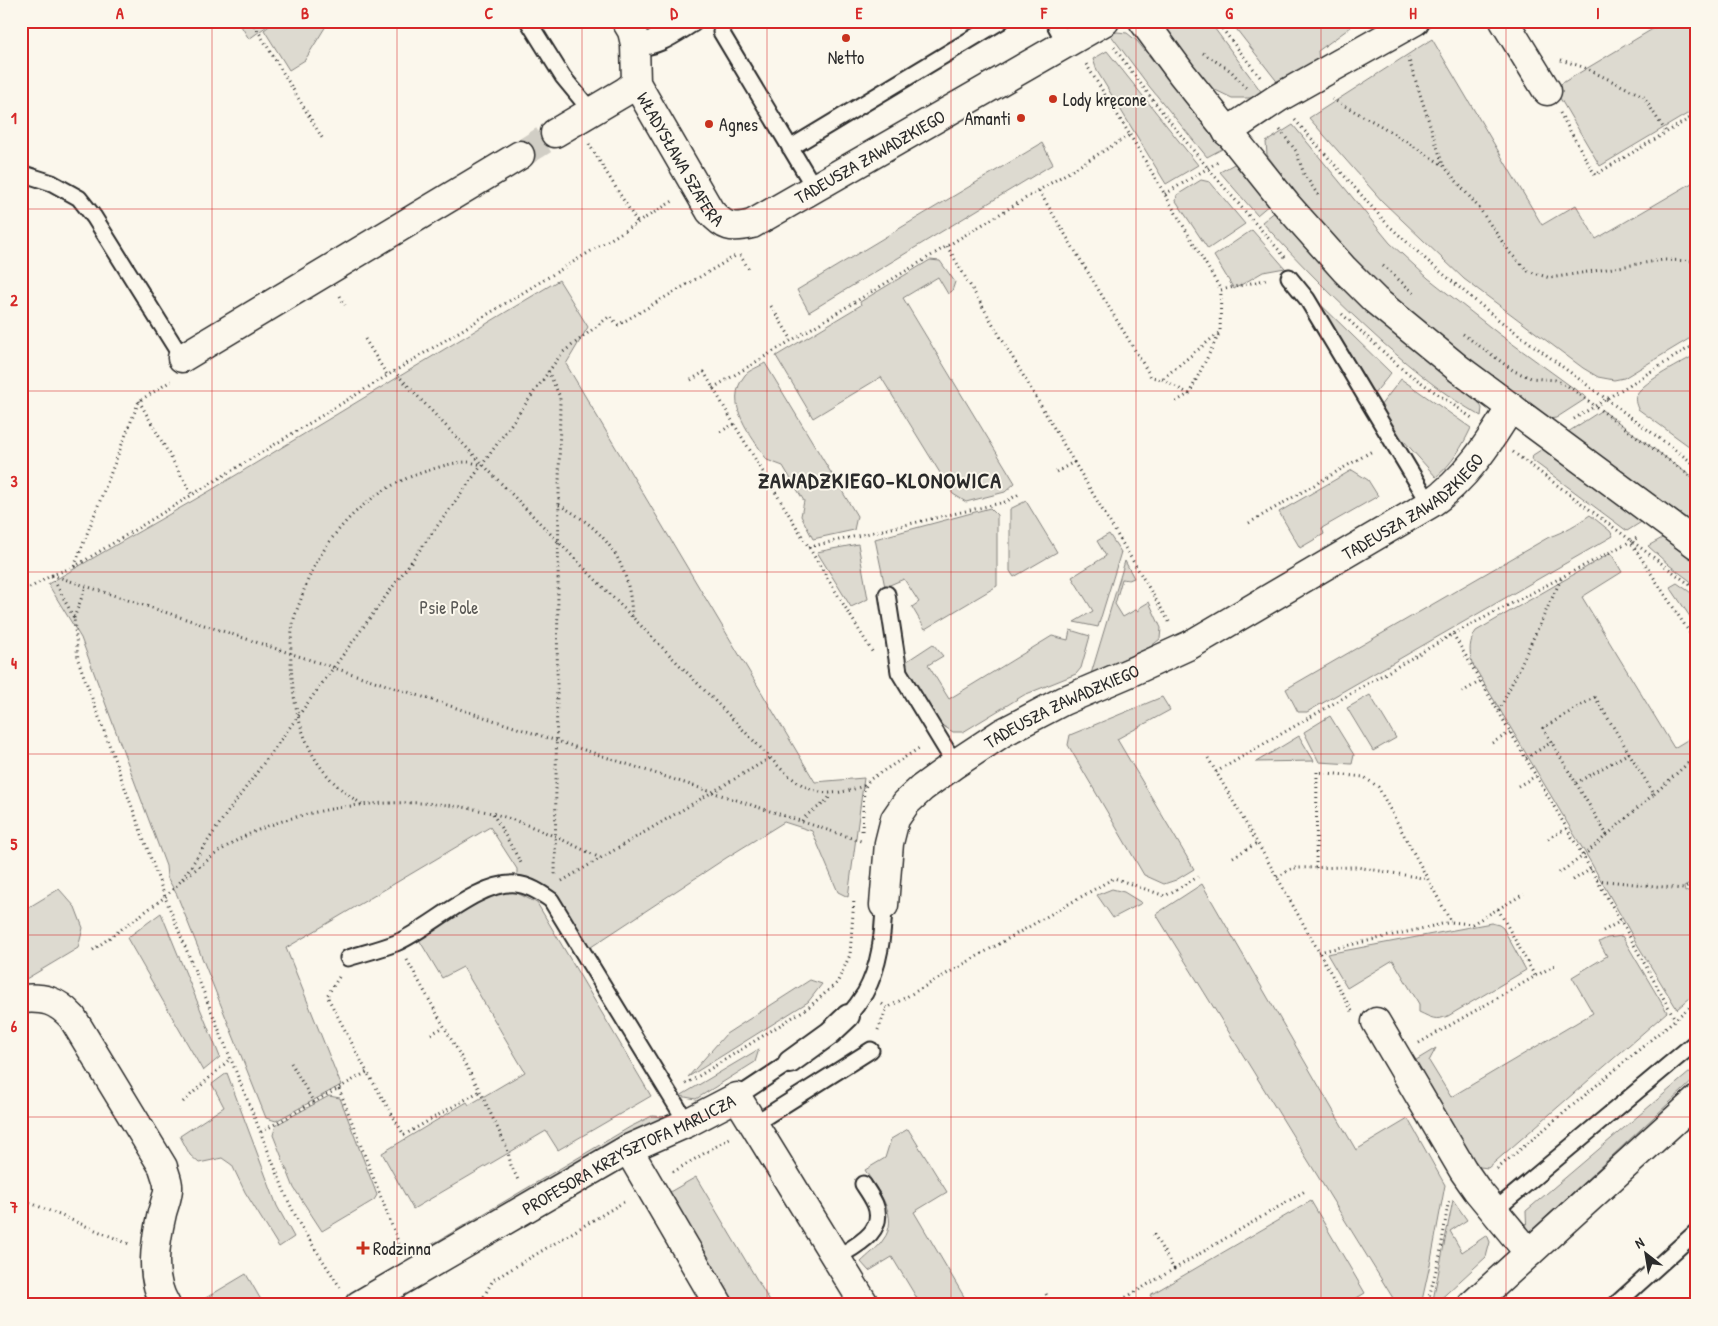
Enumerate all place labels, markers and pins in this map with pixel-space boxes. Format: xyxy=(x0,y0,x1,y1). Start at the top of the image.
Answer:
marker: Netto xyxy=(840,32,852,44)
place label: Netto xyxy=(828,45,864,70)
place label: Lody kręcone xyxy=(1063,87,1147,112)
marker: Lody kręcone xyxy=(1047,93,1059,105)
place label: Amanti xyxy=(965,106,1011,131)
place label: Agnes xyxy=(719,112,758,137)
marker: Amanti xyxy=(1015,112,1027,124)
marker: Agnes xyxy=(703,118,715,130)
place label: Rodzinna xyxy=(373,1236,431,1261)
marker: Rodzinna xyxy=(357,1242,369,1254)

